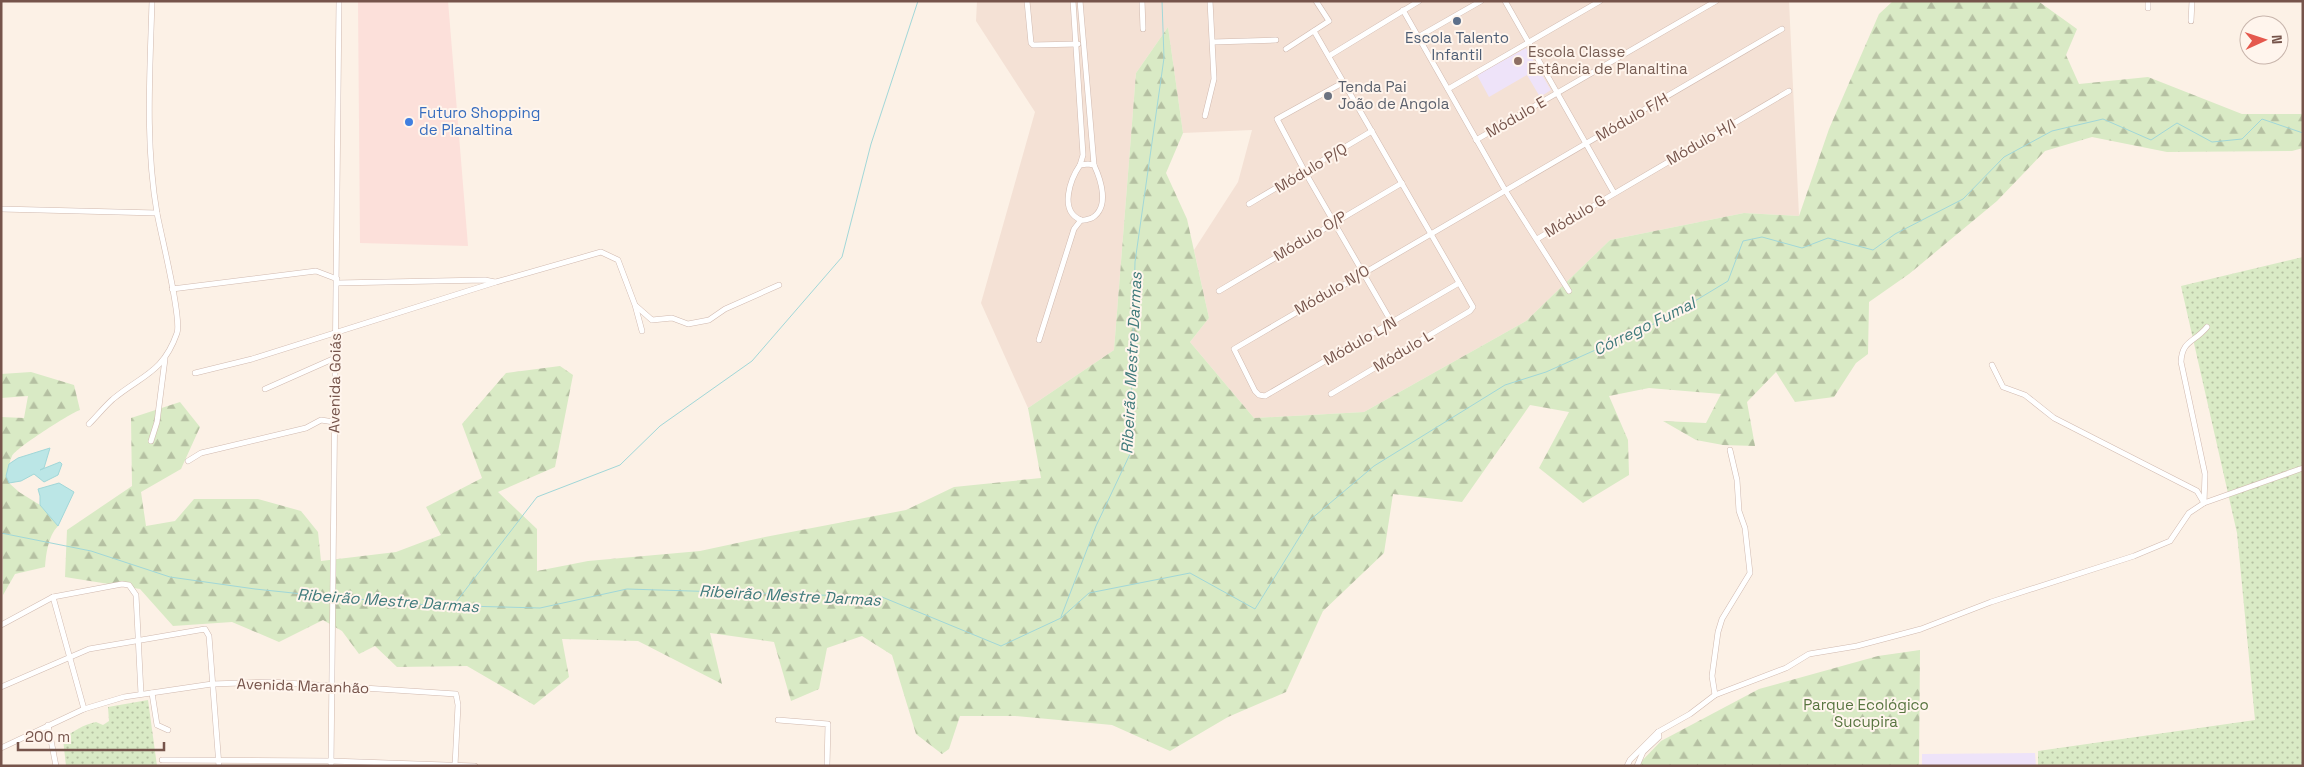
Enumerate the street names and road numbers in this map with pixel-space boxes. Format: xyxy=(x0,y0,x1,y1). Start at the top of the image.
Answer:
street label: Módulo F/H xyxy=(1592,88,1671,145)
street label: Módulo E xyxy=(1482,92,1549,141)
street label: Módulo H/I xyxy=(1663,114,1739,169)
street label: Módulo P/Q xyxy=(1271,138,1350,197)
street label: Módulo G xyxy=(1541,190,1609,241)
street label: Módulo O/P xyxy=(1270,206,1350,265)
street label: Módulo N/O xyxy=(1291,260,1373,319)
street label: Módulo L/N xyxy=(1320,312,1400,369)
street label: Módulo L xyxy=(1370,325,1436,376)
street label: Avenida Goiás xyxy=(324,333,345,433)
street label: Avenida Maranhão xyxy=(236,674,370,697)

